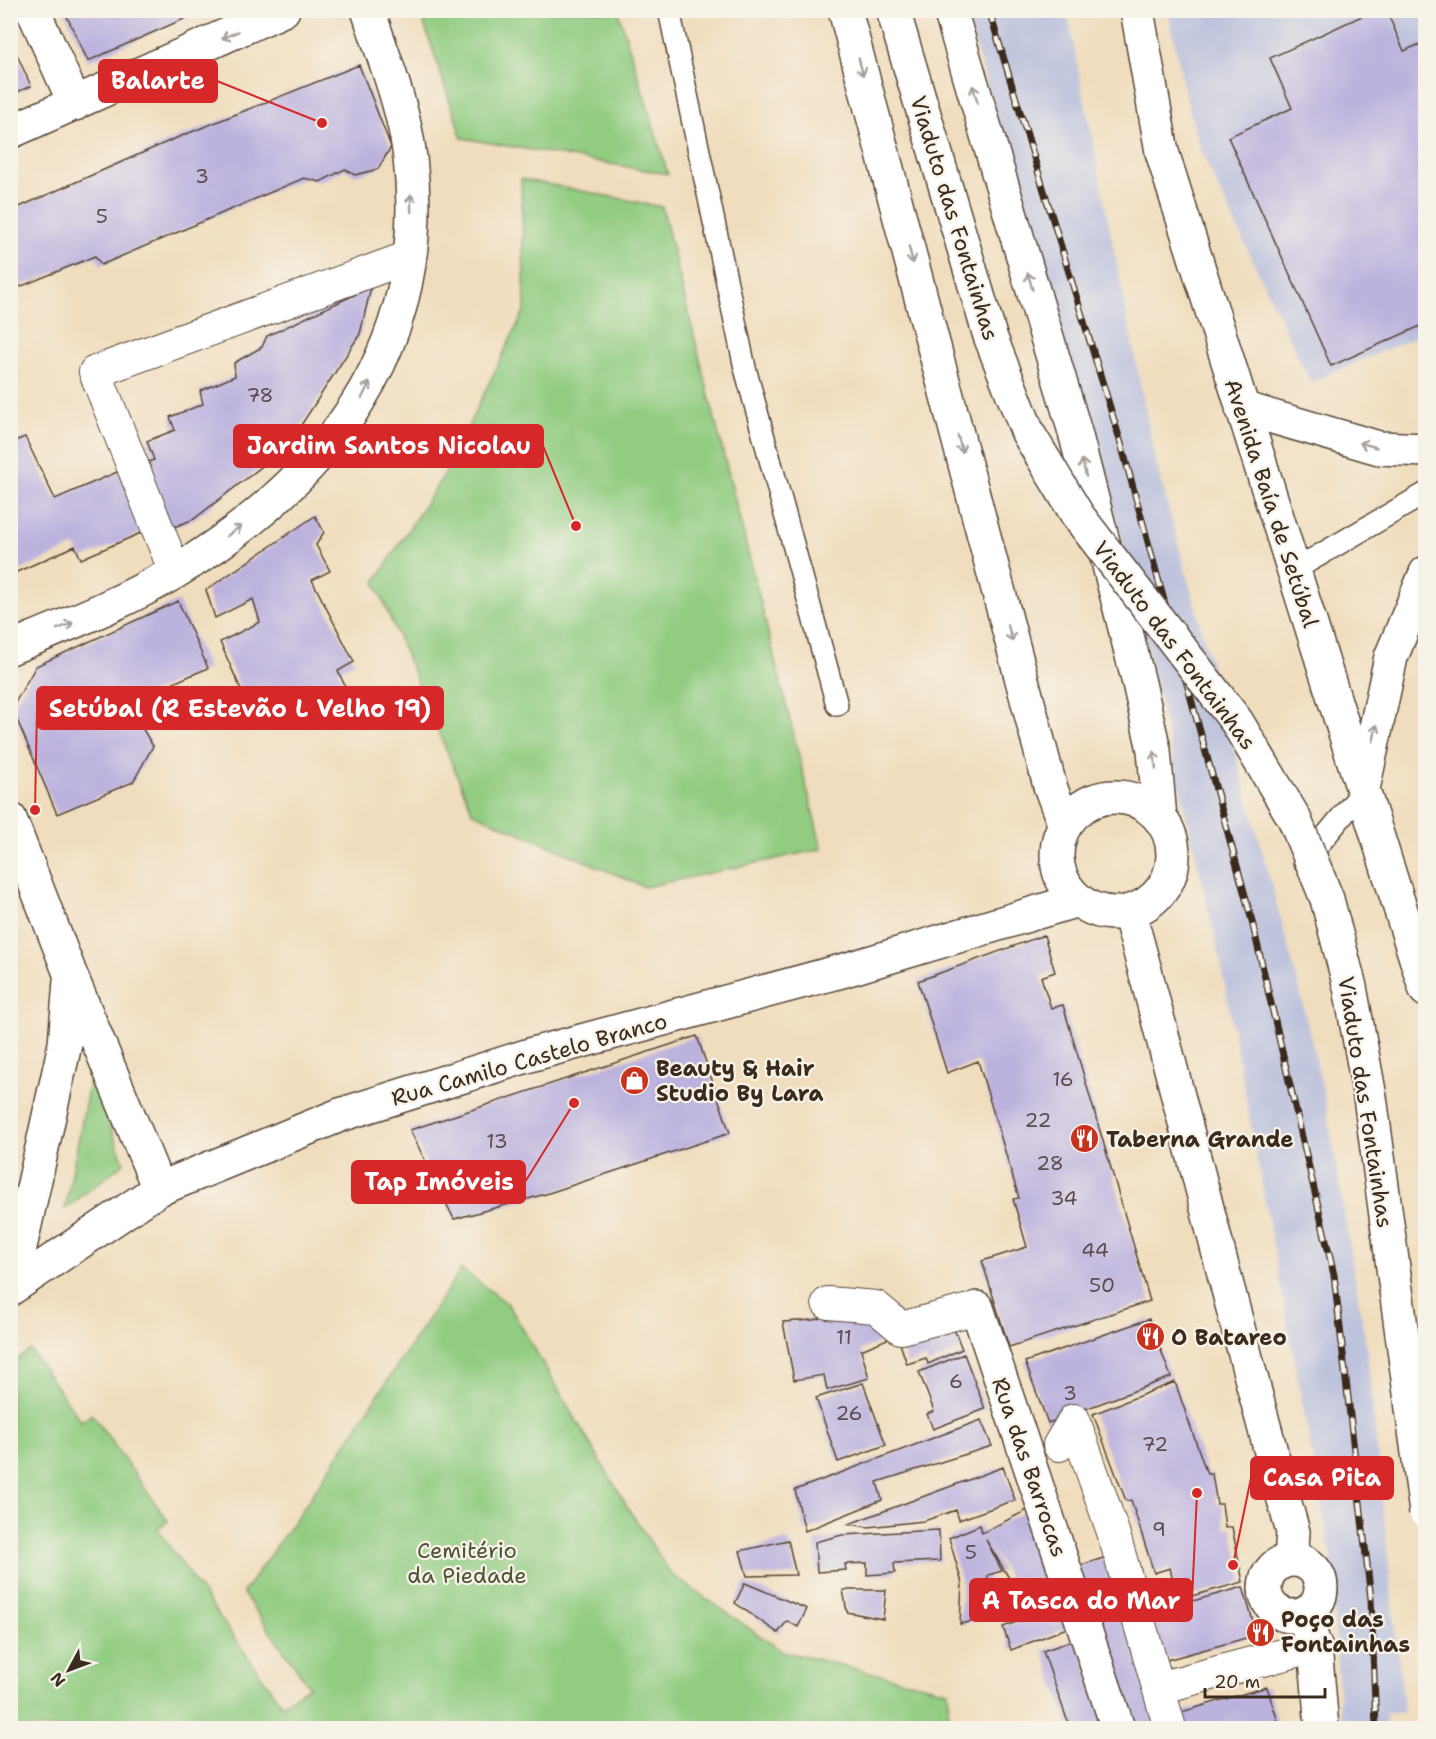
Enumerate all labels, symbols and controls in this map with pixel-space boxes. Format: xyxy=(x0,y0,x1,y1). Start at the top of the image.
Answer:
one-way arrow xyxy=(221,29,239,41)
one-way arrow xyxy=(855,57,867,76)
callout: Balarte xyxy=(99,60,217,102)
text: Balarte xyxy=(111,65,205,97)
one-way arrow xyxy=(969,85,980,104)
street label: Viaduto das Fontainhas xyxy=(903,92,1006,344)
house number: 3 xyxy=(195,163,209,189)
one-way arrow xyxy=(405,193,417,213)
house number: 5 xyxy=(96,203,108,229)
one-way arrow xyxy=(905,246,917,265)
one-way arrow xyxy=(1024,272,1035,291)
street label: Avenida Baía de Setúbal xyxy=(1218,375,1326,632)
one-way arrow xyxy=(361,381,372,399)
house number: 78 xyxy=(246,382,274,408)
callout: Jardim Santos Nicolau xyxy=(234,425,543,467)
text: Jardim Santos Nicolau xyxy=(247,430,531,462)
one-way arrow xyxy=(955,434,967,453)
one-way arrow xyxy=(1358,439,1377,450)
one-way arrow xyxy=(1078,459,1090,478)
one-way arrow xyxy=(226,525,242,537)
street label: Viaduto das Fontainhas xyxy=(1087,535,1263,756)
one-way arrow xyxy=(55,620,73,631)
one-way arrow xyxy=(1005,623,1016,642)
callout: Setúbal (R Estevão L Velho 19) xyxy=(37,687,443,729)
text: Setúbal (R Estevão L Velho 19) xyxy=(49,693,431,725)
one-way arrow xyxy=(1370,724,1381,744)
one-way arrow xyxy=(1149,750,1160,770)
street label: Viaduto das Fontainhas xyxy=(1331,974,1400,1230)
street label: Rua Camilo Castelo Branco xyxy=(388,1006,670,1113)
place label: Beauty & Hair Studio By Lara xyxy=(656,1054,823,1108)
shop icon: Beauty & Hair Studio By Lara xyxy=(619,1065,651,1097)
house number: 16 xyxy=(1052,1066,1074,1092)
house number: 22 xyxy=(1025,1107,1052,1133)
restaurant icon: Taberna Grande xyxy=(1069,1123,1101,1155)
place label: Taberna Grande xyxy=(1106,1125,1294,1154)
house number: 13 xyxy=(486,1128,508,1154)
house number: 28 xyxy=(1036,1150,1064,1176)
callout: Tap Imóveis xyxy=(352,1161,525,1203)
text: Tap Imóveis xyxy=(364,1166,514,1198)
house number: 34 xyxy=(1050,1185,1078,1211)
house number: 44 xyxy=(1081,1237,1109,1263)
house number: 50 xyxy=(1089,1272,1115,1298)
restaurant icon: O Batareo xyxy=(1134,1321,1166,1353)
place label: O Batareo xyxy=(1171,1323,1287,1352)
house number: 11 xyxy=(836,1324,852,1350)
house number: 6 xyxy=(949,1368,963,1394)
street label: Rua das Barrocas xyxy=(985,1374,1074,1561)
house number: 3 xyxy=(1063,1380,1077,1406)
house number: 26 xyxy=(835,1400,863,1426)
house number: 72 xyxy=(1142,1431,1168,1457)
callout: Casa Pita xyxy=(1251,1457,1393,1499)
text: Casa Pita xyxy=(1263,1462,1382,1494)
house number: 9 xyxy=(1152,1516,1166,1542)
park label: Cemitério da Piedade xyxy=(407,1536,527,1590)
house number: 5 xyxy=(965,1539,977,1565)
callout: A Tasca do Mar xyxy=(970,1579,1192,1621)
text: A Tasca do Mar xyxy=(982,1585,1180,1617)
place label: Poço das Fontainhas xyxy=(1281,1605,1410,1659)
restaurant icon: Poço das Fontainhas xyxy=(1244,1616,1276,1648)
north arrow xyxy=(39,1640,99,1700)
scale bar xyxy=(1205,1661,1325,1699)
text: N xyxy=(46,1668,70,1691)
text: 20 m xyxy=(1214,1670,1260,1694)

